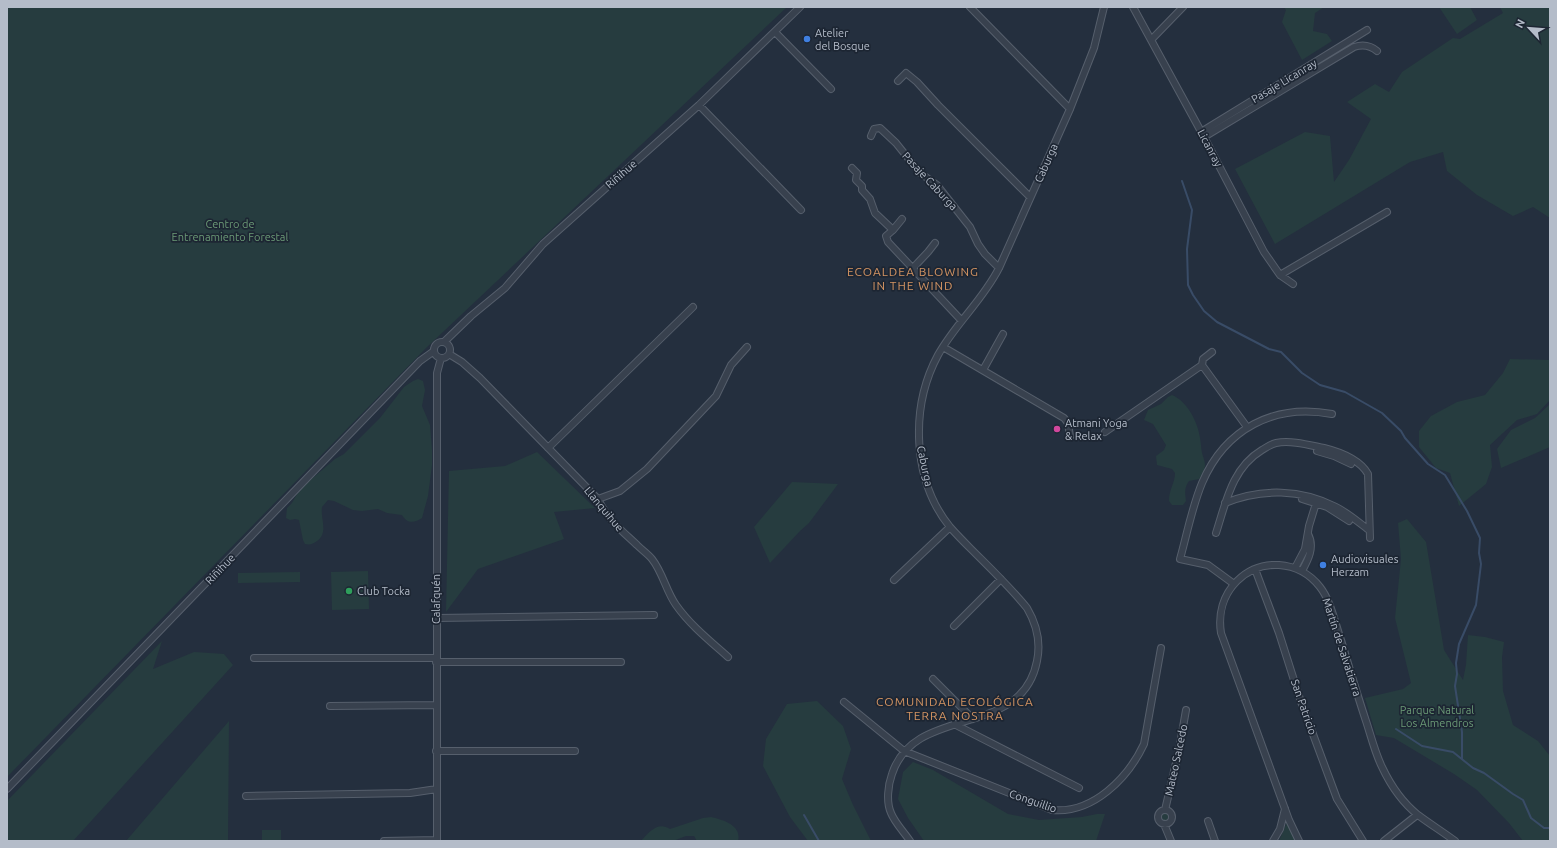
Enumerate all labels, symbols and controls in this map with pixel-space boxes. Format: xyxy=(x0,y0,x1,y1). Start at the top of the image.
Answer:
north arrow xyxy=(1509,8,1549,48)
text: N xyxy=(1513,17,1527,30)
place label: Atelier del Bosque xyxy=(815,27,870,52)
marker: Atelier del Bosque xyxy=(802,34,812,44)
street label: Pasaje Licanray xyxy=(1249,56,1319,105)
street label: Licanray xyxy=(1195,127,1225,169)
street label: Caburga xyxy=(1032,142,1060,184)
street label: Pasaje Caburga xyxy=(900,149,960,213)
street label: Riñihue xyxy=(603,157,639,191)
park label: Centro de Entrenamiento Forestal xyxy=(172,218,288,243)
district label: ECOALDEA BLOWING IN THE WIND xyxy=(847,265,979,292)
place label: Atmani Yoga & Relax xyxy=(1065,417,1127,442)
marker: Atmani Yoga & Relax xyxy=(1052,424,1062,434)
street label: Caburga xyxy=(915,445,935,487)
street label: Llanquihue xyxy=(582,484,626,534)
street label: Riñihue xyxy=(203,551,237,587)
place label: Audiovisuales Herzam xyxy=(1331,553,1399,578)
marker: Audiovisuales Herzam xyxy=(1318,560,1328,570)
street label: Calafquén xyxy=(430,574,442,624)
place label: Club Tocka xyxy=(357,585,410,597)
marker: Club Tocka xyxy=(344,586,354,596)
street label: Martín de Salvatierra xyxy=(1320,596,1364,698)
street label: San Patricio xyxy=(1289,678,1319,736)
district label: COMUNIDAD ECOLÓGICA TERRA NOSTRA xyxy=(876,695,1034,722)
park label: Parque Natural Los Almendros xyxy=(1400,704,1474,729)
street label: Mateo Salcedo xyxy=(1163,723,1189,797)
street label: Conguillio xyxy=(1008,787,1058,815)

